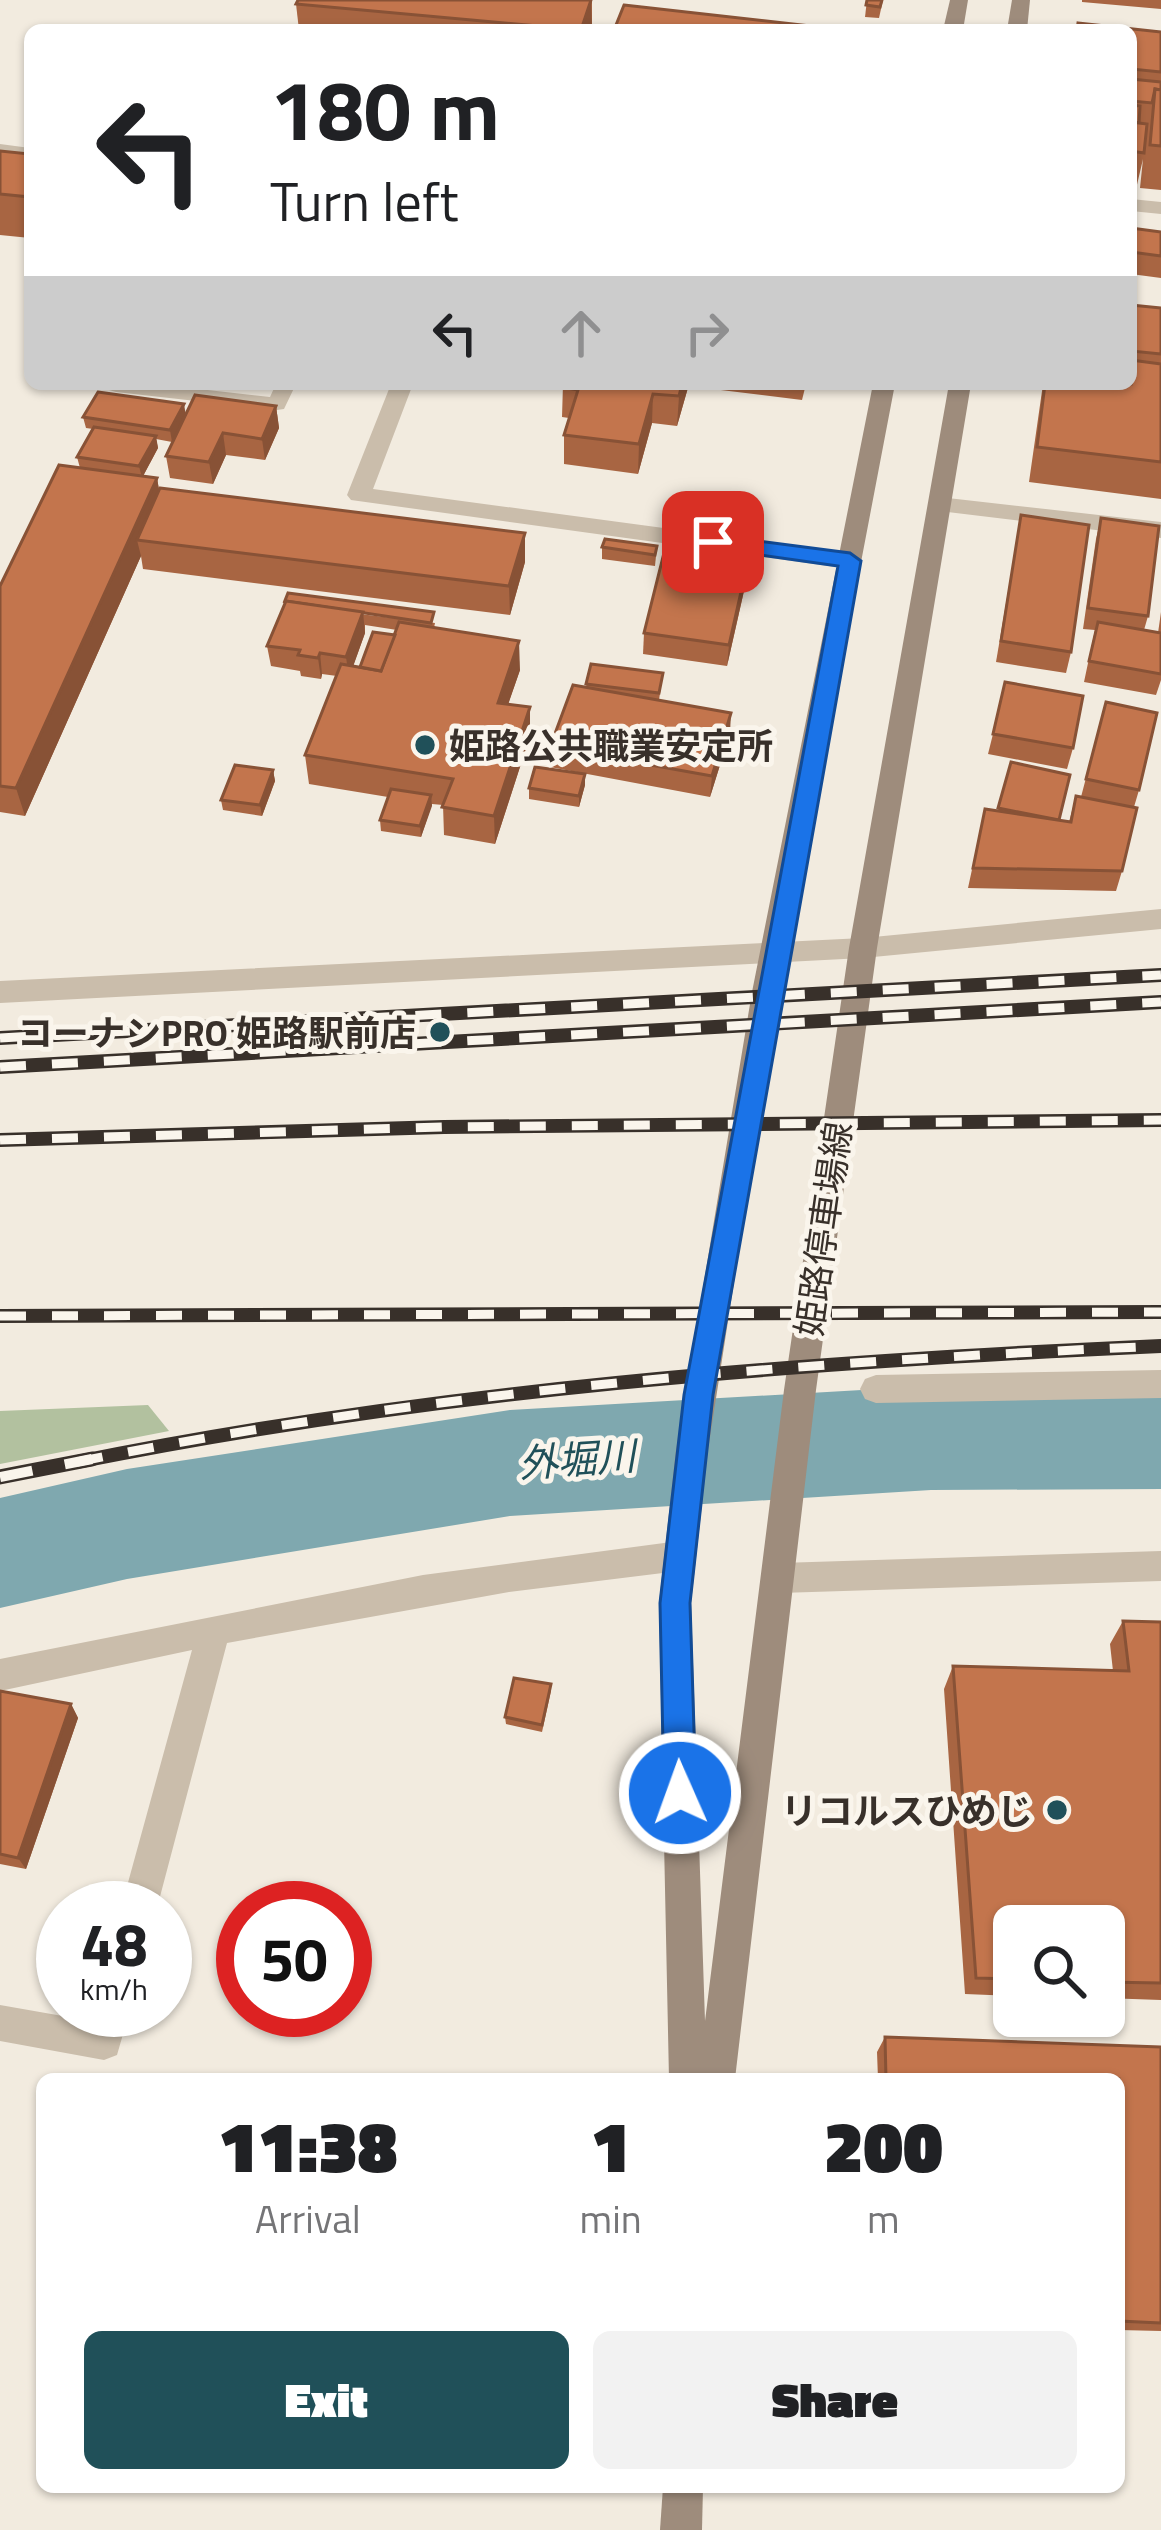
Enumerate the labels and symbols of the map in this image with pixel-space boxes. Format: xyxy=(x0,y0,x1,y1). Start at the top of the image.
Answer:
pin xyxy=(662,491,764,593)
place label: 姫路公共職業安定所 xyxy=(449,718,773,773)
marker: 姫路公共職業安定所 xyxy=(412,732,438,758)
place label: コーナンPRO 姫路駅前店 xyxy=(17,1005,416,1060)
marker: コーナンPRO 姫路駅前店 xyxy=(427,1019,453,1045)
street label: 姫路停車場線 xyxy=(781,1118,865,1340)
water label: 外堀川 xyxy=(517,1425,641,1493)
position arrow xyxy=(617,1730,743,1856)
place label: リコルスひめじ xyxy=(781,1783,1033,1838)
marker: リコルスひめじ xyxy=(1044,1797,1070,1823)
speed limit sign: 50 xyxy=(216,1881,372,2037)

